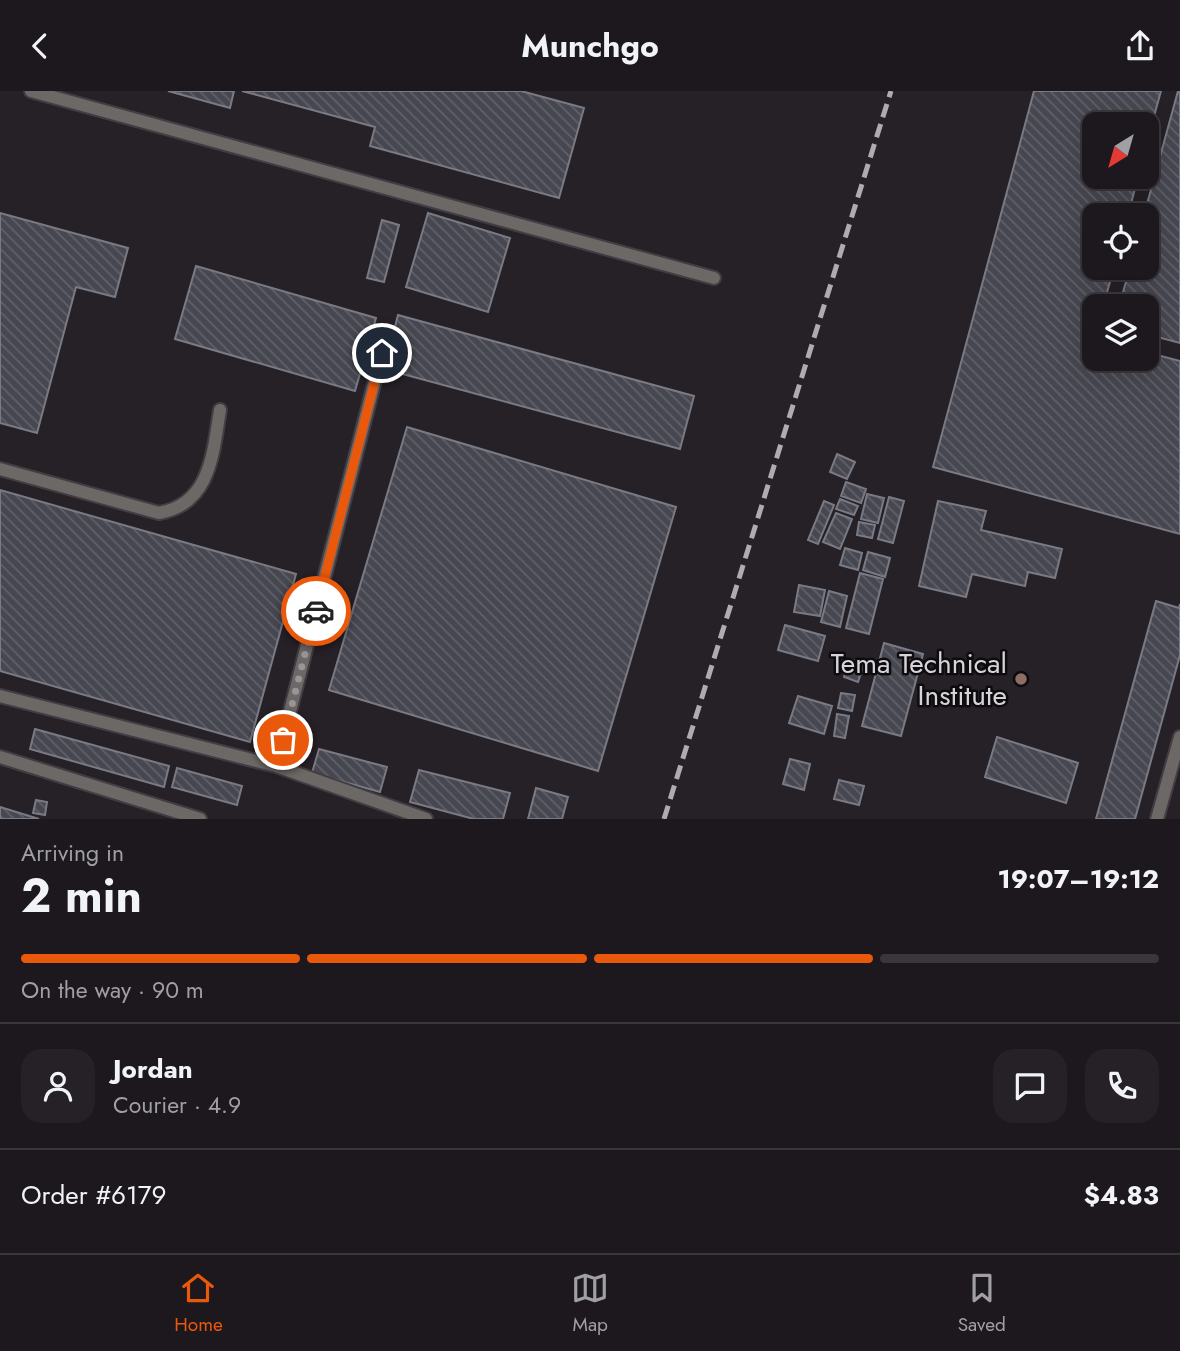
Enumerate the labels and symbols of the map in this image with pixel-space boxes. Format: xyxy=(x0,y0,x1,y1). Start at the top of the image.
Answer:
north arrow xyxy=(1082,112,1158,189)
pin xyxy=(352,323,412,383)
courier xyxy=(281,576,351,646)
place label: Tema Technical Institute xyxy=(831,643,1007,716)
marker: Tema Technical Institute xyxy=(1013,671,1029,687)
pin xyxy=(253,710,313,770)

